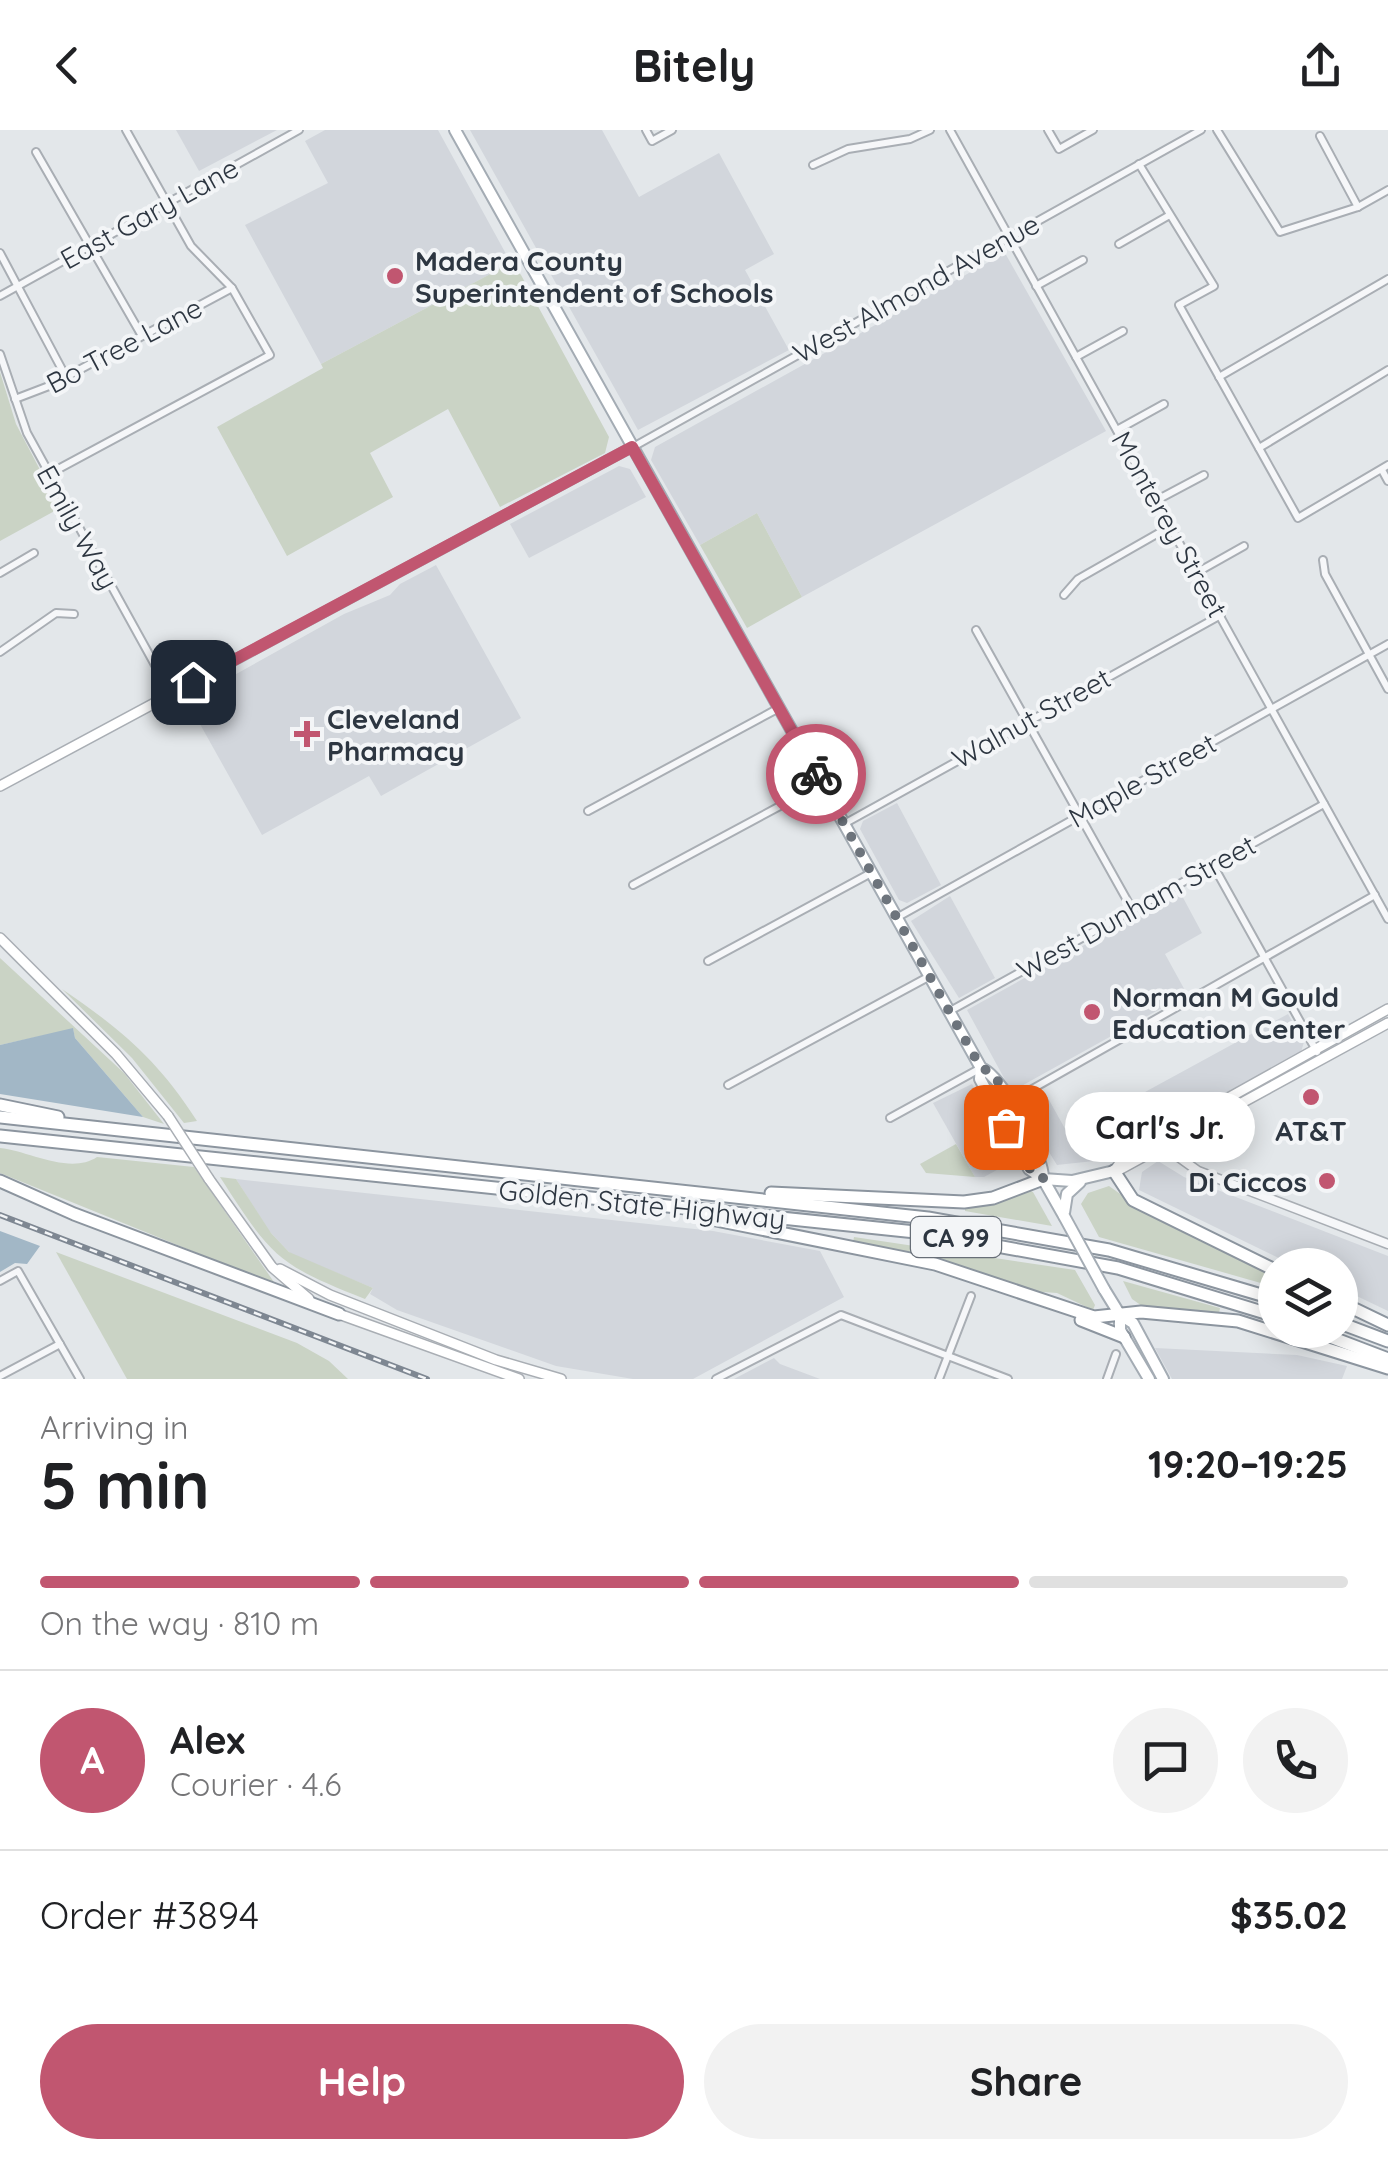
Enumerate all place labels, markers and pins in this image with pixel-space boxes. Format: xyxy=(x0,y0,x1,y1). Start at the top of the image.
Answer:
place label: Madera County Superintendent of Schools xyxy=(415,243,774,310)
marker: Madera County Superintendent of Schools xyxy=(384,265,406,287)
pin xyxy=(151,640,236,725)
place label: Cleveland Pharmacy xyxy=(327,701,464,768)
marker: Cleveland Pharmacy xyxy=(296,723,318,745)
place label: Norman M Gould Education Center xyxy=(1112,979,1345,1046)
marker: Norman M Gould Education Center xyxy=(1081,1001,1103,1023)
pin xyxy=(964,1085,1049,1170)
marker: AT&T xyxy=(1300,1086,1322,1108)
callout: Carl's Jr. xyxy=(1066,1092,1256,1162)
place label: AT&T xyxy=(1275,1113,1347,1148)
place label: Di Ciccos xyxy=(1188,1164,1307,1199)
marker: Di Ciccos xyxy=(1316,1170,1338,1192)

